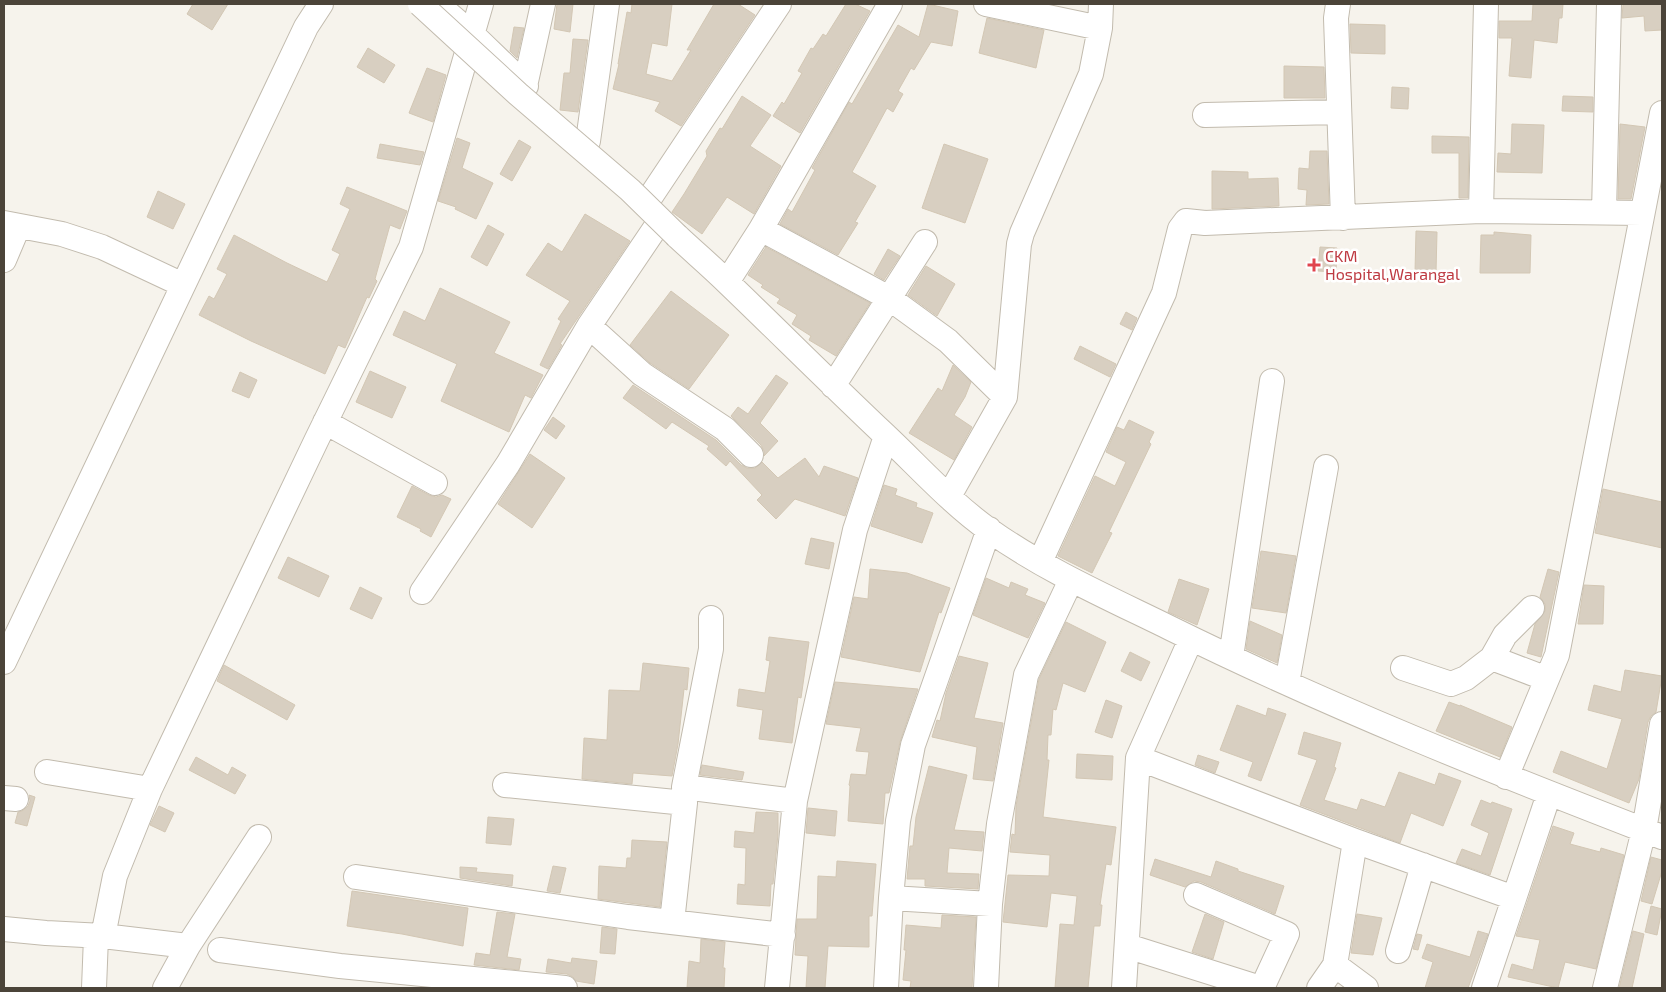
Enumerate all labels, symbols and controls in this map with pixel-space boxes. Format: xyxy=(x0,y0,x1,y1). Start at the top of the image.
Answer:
place label: CKM Hospital,Warangal xyxy=(1325,246,1460,283)
marker: CKM Hospital,Warangal xyxy=(1307,258,1321,272)

